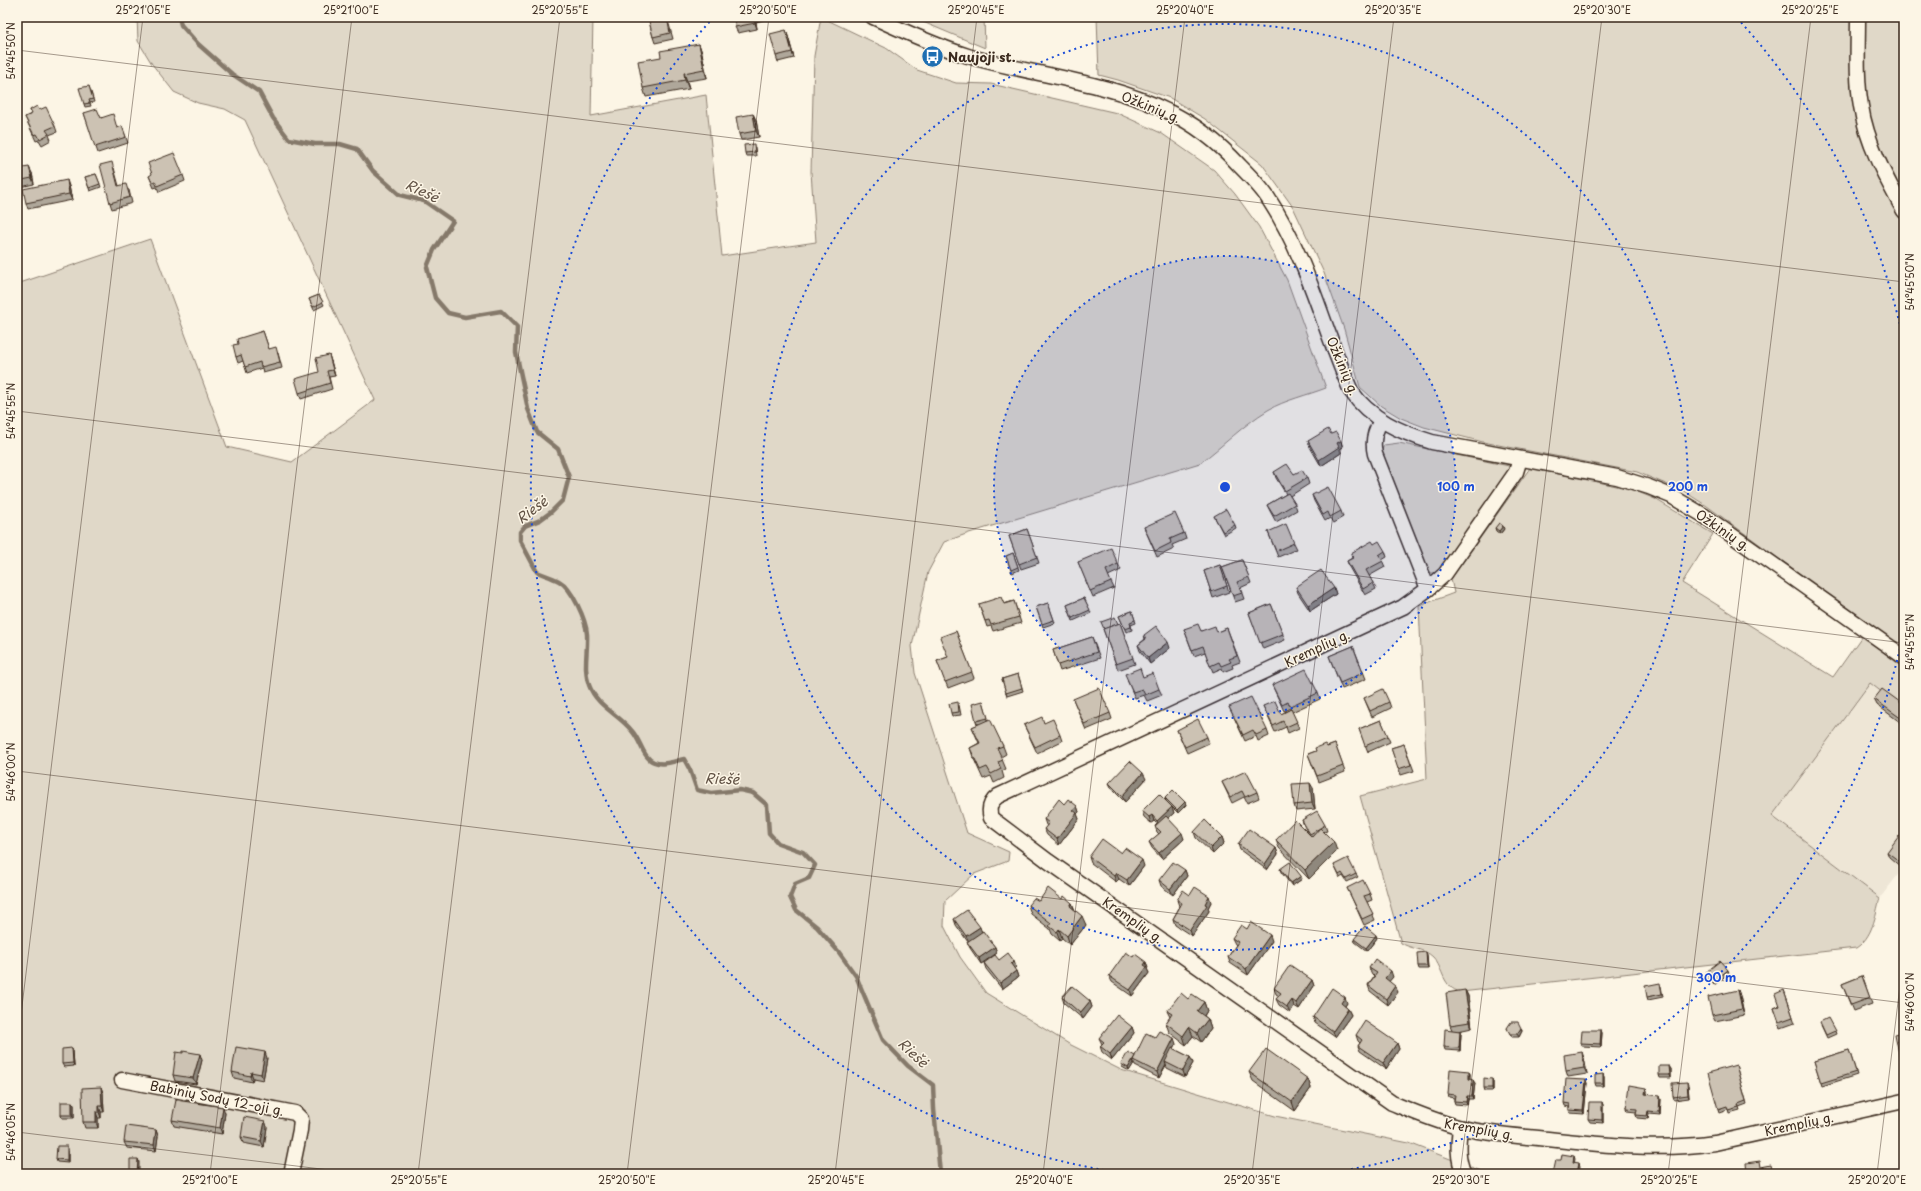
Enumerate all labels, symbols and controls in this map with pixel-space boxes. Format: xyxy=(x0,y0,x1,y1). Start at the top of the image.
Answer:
text: 25°21'05"E xyxy=(115,2,171,17)
text: 25°21'00"E xyxy=(323,2,379,17)
text: 25°20'55"E xyxy=(531,2,589,17)
text: 25°20'50"E xyxy=(739,2,797,17)
text: 25°20'45"E xyxy=(948,2,1004,17)
text: 25°20'40"E xyxy=(1156,2,1214,17)
text: 25°20'35"E xyxy=(1364,2,1422,17)
text: 25°20'30"E xyxy=(1573,2,1631,17)
text: 25°20'25"E xyxy=(1781,2,1839,17)
text: 54°45'50"N xyxy=(3,22,18,80)
bus stop icon: Naujoji st. xyxy=(919,44,945,70)
place label: Naujoji st. xyxy=(948,47,1016,66)
street label: Ožkinių g. xyxy=(1119,86,1184,127)
water label: Riešė xyxy=(402,174,444,208)
text: 54°45'50"N xyxy=(1902,253,1917,311)
street label: Ožkinių g. xyxy=(1323,333,1364,398)
text: 54°45'55"N xyxy=(3,382,18,439)
text: 100 m xyxy=(1437,477,1475,495)
text: 200 m xyxy=(1668,477,1708,495)
centre of rings xyxy=(1218,480,1232,494)
water label: Riešė xyxy=(512,490,553,528)
street label: Ožkinių g. xyxy=(1692,504,1754,555)
text: 54°45'55"N xyxy=(1902,613,1917,670)
street label: Kremplių g. xyxy=(1281,624,1353,671)
text: 54°46'00"N xyxy=(3,742,18,802)
water label: Riešė xyxy=(704,767,741,790)
street label: Kremplių g. xyxy=(1099,892,1168,948)
text: 300 m xyxy=(1696,968,1736,986)
text: 54°46'00"N xyxy=(1902,972,1917,1032)
water label: Riešė xyxy=(894,1033,934,1073)
street label: Babinių Sodų 12-oji g. xyxy=(148,1075,286,1120)
text: 54°46'05"N xyxy=(3,1103,18,1161)
street label: Kremplių g. xyxy=(1763,1107,1835,1140)
street label: Kremplių g. xyxy=(1443,1113,1515,1144)
text: 25°21'00"E xyxy=(182,1172,238,1187)
text: 25°20'55"E xyxy=(390,1172,448,1187)
text: 25°20'50"E xyxy=(598,1172,656,1187)
text: 25°20'45"E xyxy=(808,1172,864,1187)
text: 25°20'40"E xyxy=(1015,1172,1073,1187)
text: 25°20'35"E xyxy=(1223,1172,1281,1187)
text: 25°20'30"E xyxy=(1432,1172,1490,1187)
text: 25°20'25"E xyxy=(1640,1172,1698,1187)
text: 25°20'20"E xyxy=(1848,1172,1906,1187)

